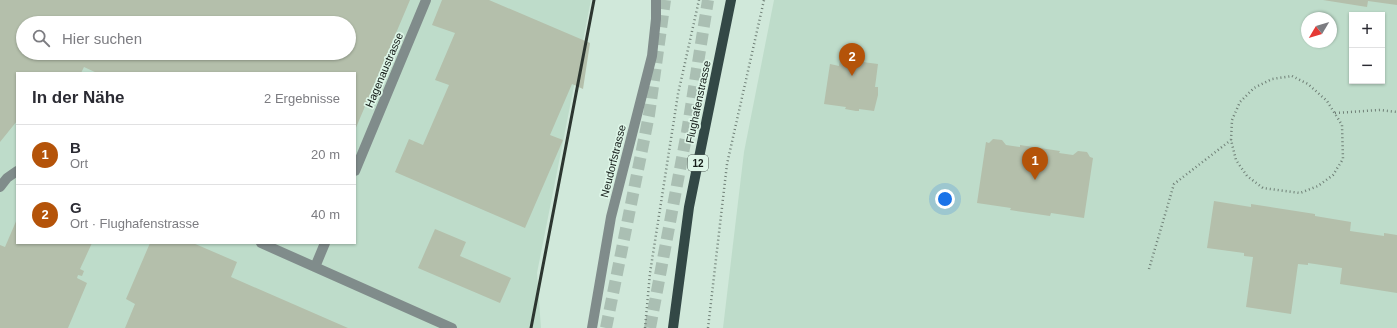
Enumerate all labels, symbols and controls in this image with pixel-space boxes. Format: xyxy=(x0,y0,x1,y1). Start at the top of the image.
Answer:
north arrow xyxy=(1301,12,1337,48)
map controls xyxy=(1349,12,1385,84)
button: + xyxy=(1349,12,1385,48)
search box xyxy=(16,16,356,60)
icon: search xyxy=(30,27,52,49)
text: Hier suchen xyxy=(62,30,142,47)
street label: Hagenaustrasse xyxy=(363,31,405,109)
pin: 2 xyxy=(839,43,865,76)
button: − xyxy=(1349,48,1385,84)
street label: Flughafenstrasse xyxy=(683,59,713,145)
text: In der Nähe xyxy=(32,88,125,107)
text: 2 Ergebnisse xyxy=(264,91,340,106)
street label: Neudorfstrasse xyxy=(598,123,628,199)
text: B xyxy=(70,139,81,156)
text: 1 xyxy=(41,147,49,162)
text: 20 m xyxy=(311,147,340,162)
pin: 1 xyxy=(1022,147,1048,180)
road number: 12 xyxy=(688,155,708,171)
text: Ort xyxy=(70,156,88,171)
your location xyxy=(935,189,955,209)
text: G xyxy=(70,199,82,216)
text: 2 xyxy=(41,207,49,222)
text: 40 m xyxy=(311,207,340,222)
text: Ort · Flughafenstrasse xyxy=(70,216,199,231)

